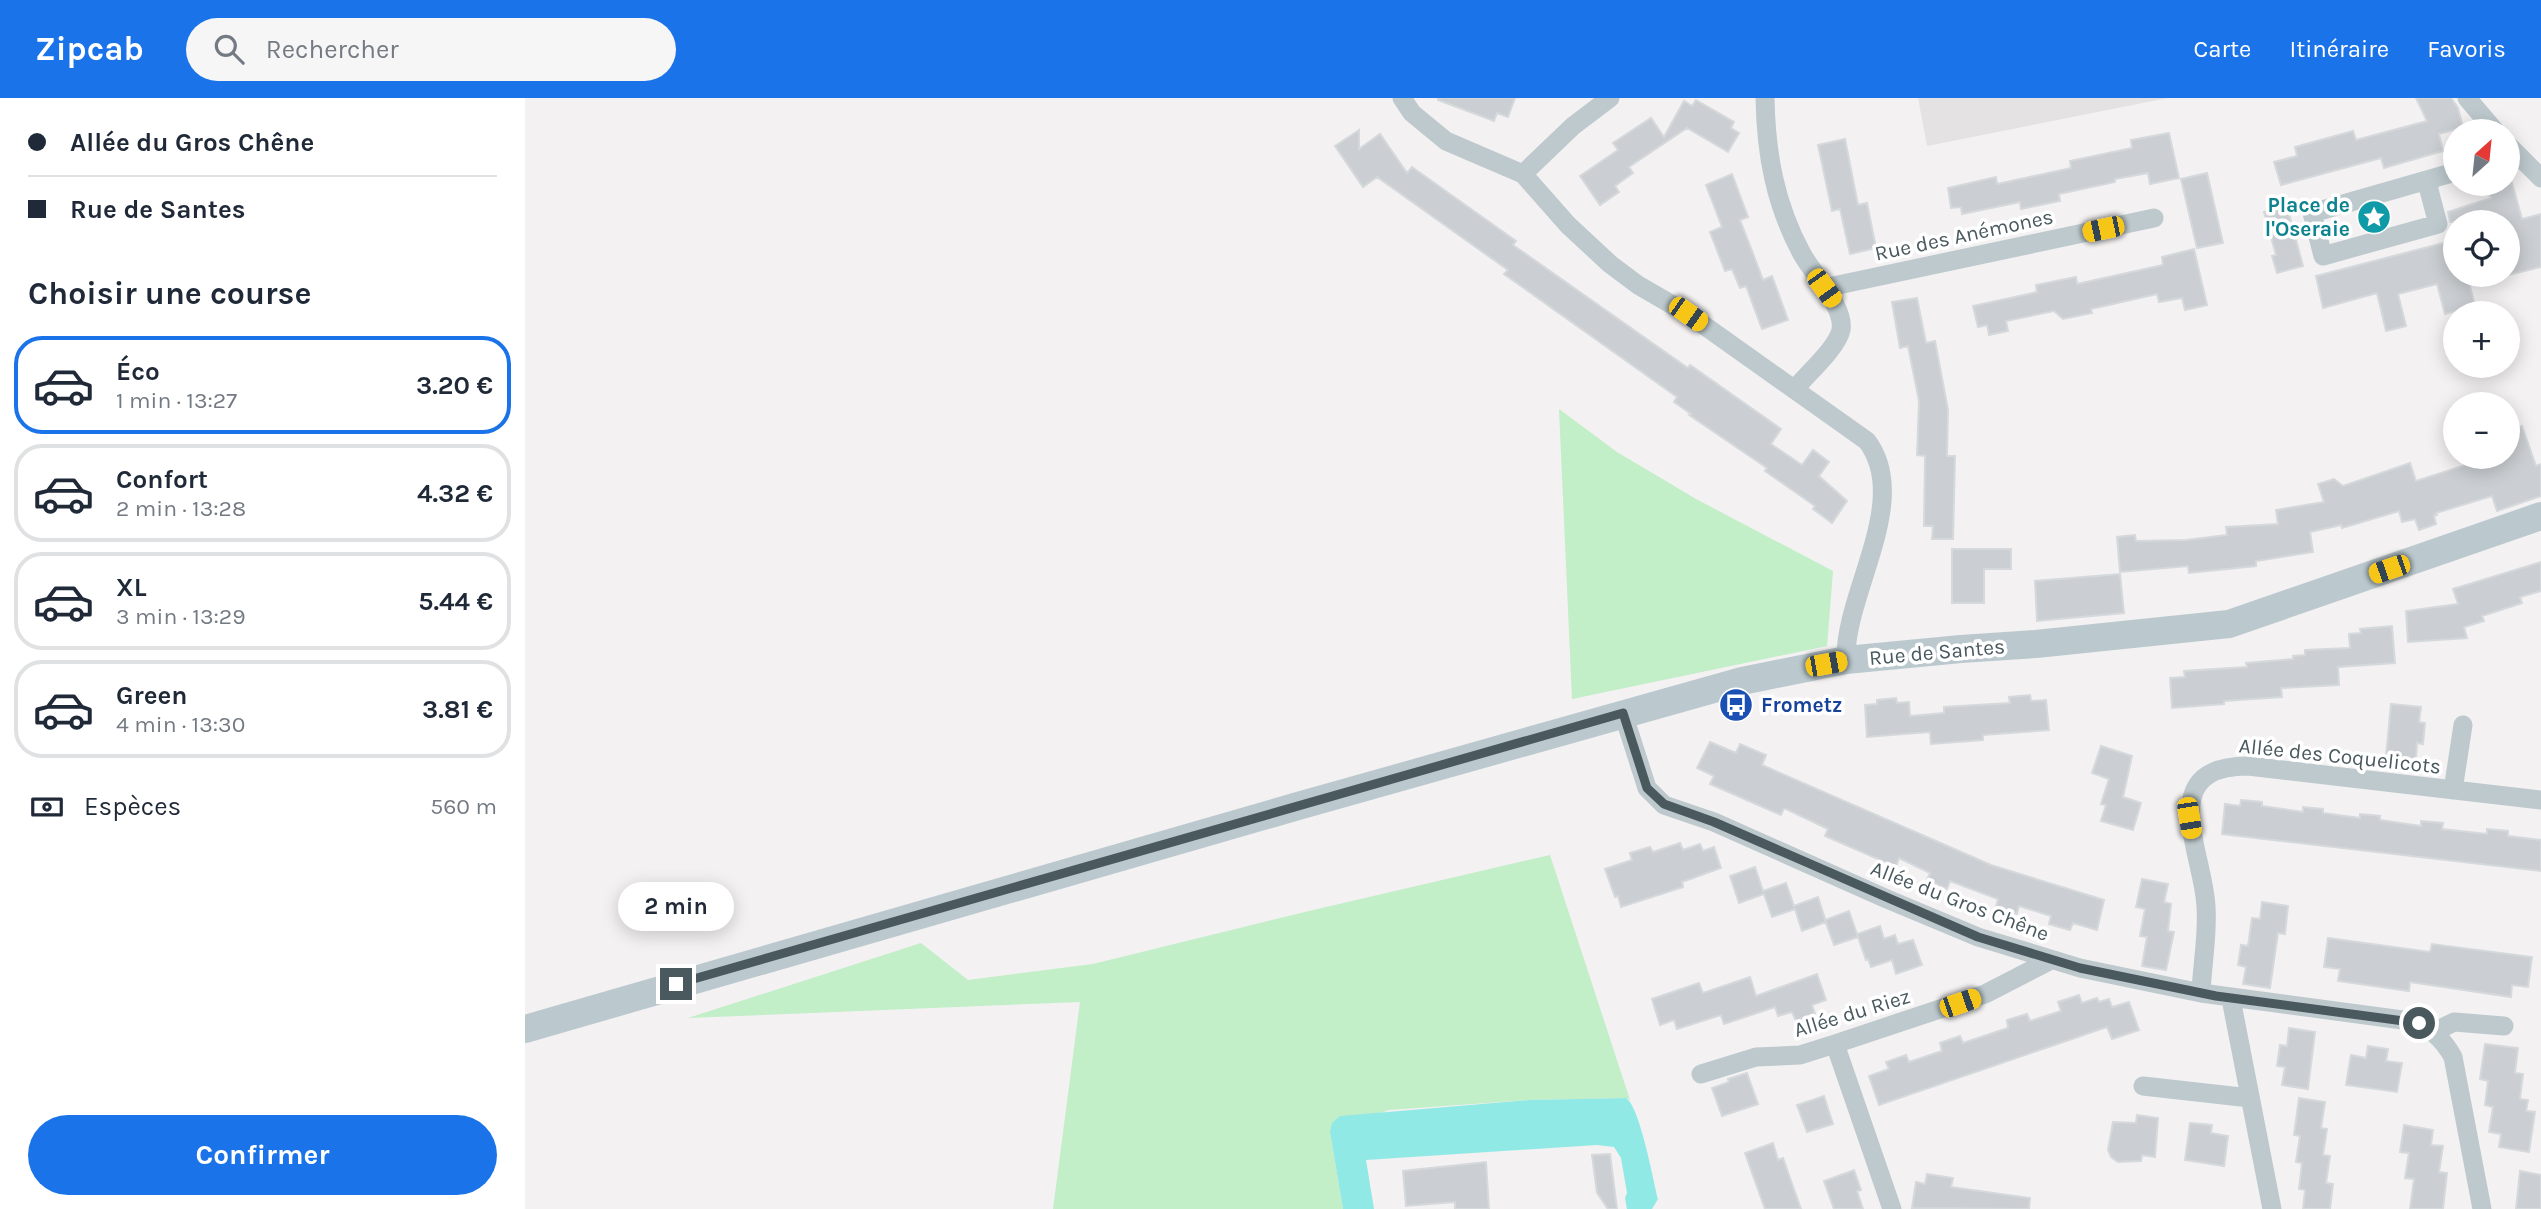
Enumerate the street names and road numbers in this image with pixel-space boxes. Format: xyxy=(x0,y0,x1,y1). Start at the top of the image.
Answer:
street label: Rue des Anémones xyxy=(1873,204,2055,266)
street label: Rue de Santes xyxy=(1868,634,2006,670)
street label: Allée des Coquelicots xyxy=(2238,733,2442,779)
street label: Allée du Gros Chêne xyxy=(1868,856,2052,946)
street label: Allée du Riez xyxy=(1791,984,1913,1042)

